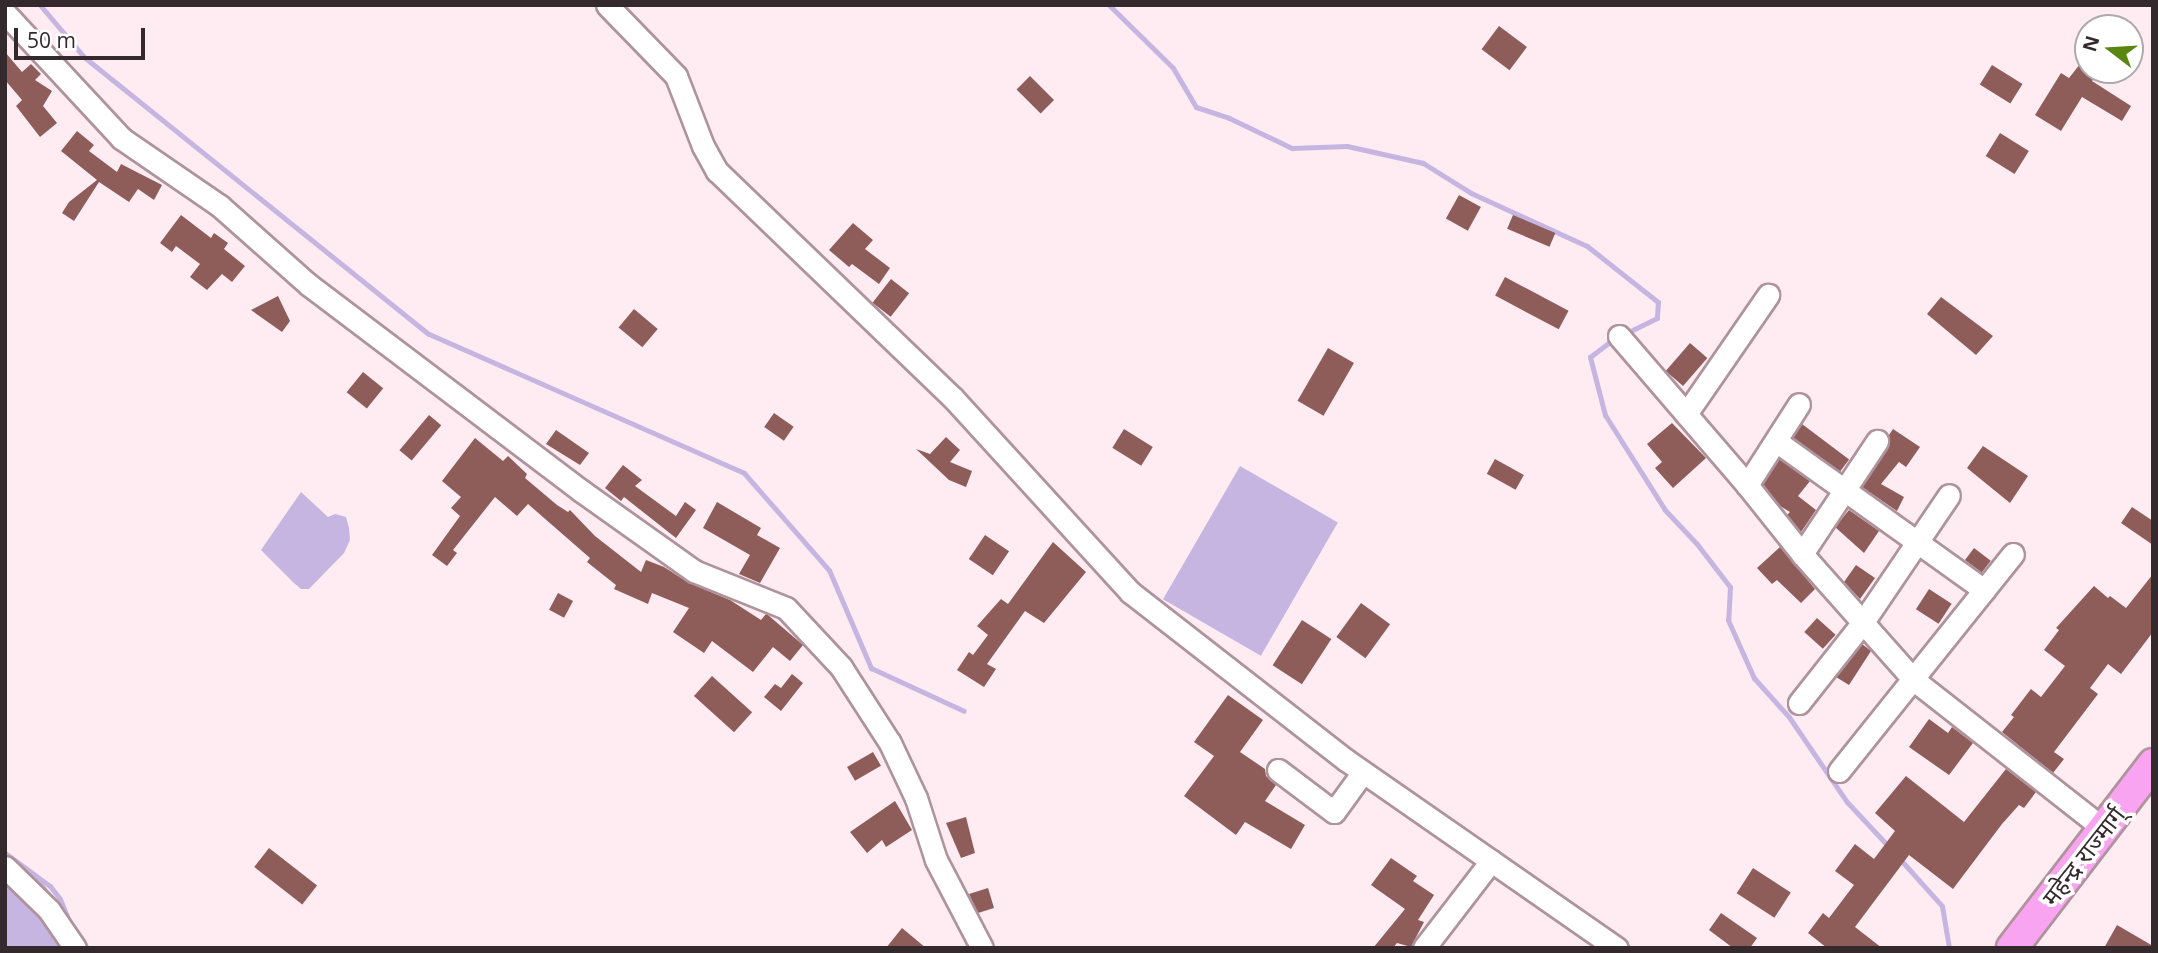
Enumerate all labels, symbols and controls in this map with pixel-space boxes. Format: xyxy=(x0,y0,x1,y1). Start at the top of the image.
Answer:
scale bar xyxy=(18,14,149,58)
north arrow xyxy=(2074,14,2144,84)
text: 50 m xyxy=(27,26,76,54)
text: N xyxy=(2076,32,2106,55)
street label: महेन्द्र राज्मार्ग् xyxy=(2036,801,2130,911)

